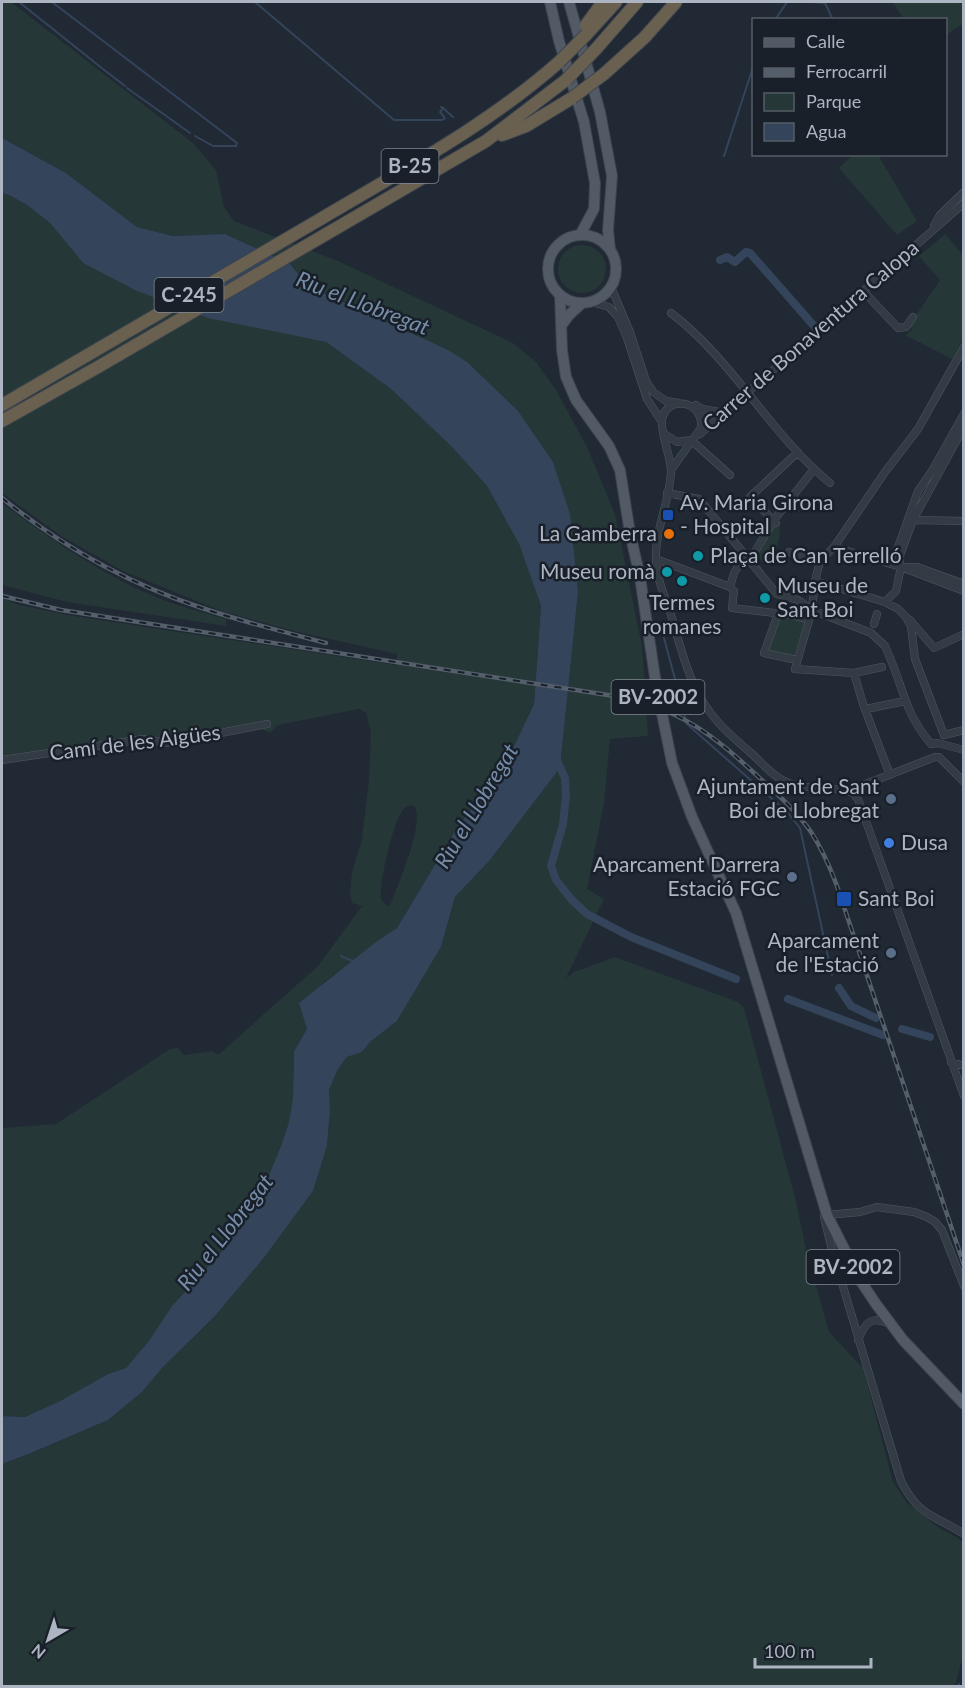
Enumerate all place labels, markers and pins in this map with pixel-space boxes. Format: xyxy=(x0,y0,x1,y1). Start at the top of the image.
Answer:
place label: Av. Maria Girona - Hospital xyxy=(680,489,834,538)
marker: Av. Maria Girona - Hospital xyxy=(661,508,675,522)
place label: La Gamberra xyxy=(539,520,657,545)
marker: La Gamberra xyxy=(662,527,676,541)
place label: Plaça de Can Terrelló xyxy=(710,542,902,567)
marker: Plaça de Can Terrelló xyxy=(691,549,705,563)
place label: Museu romà xyxy=(540,558,655,583)
marker: Museu romà xyxy=(660,565,674,579)
place label: Museu de Sant Boi xyxy=(777,572,868,621)
marker: Termes romanes xyxy=(675,574,689,588)
place label: Termes romanes xyxy=(643,589,721,638)
marker: Museu de Sant Boi xyxy=(758,591,772,605)
place label: Ajuntament de Sant Boi de Llobregat xyxy=(697,773,879,822)
marker: Ajuntament de Sant Boi de Llobregat xyxy=(884,792,898,806)
place label: Dusa xyxy=(901,829,948,854)
marker: Dusa xyxy=(882,836,896,850)
place label: Aparcament Darrera Estació FGC xyxy=(593,851,780,900)
marker: Aparcament Darrera Estació FGC xyxy=(785,870,799,884)
place label: Sant Boi xyxy=(858,885,935,910)
marker: Sant Boi xyxy=(835,890,853,908)
place label: Aparcament de l'Estació xyxy=(767,927,879,976)
marker: Aparcament de l'Estació xyxy=(884,946,898,960)

